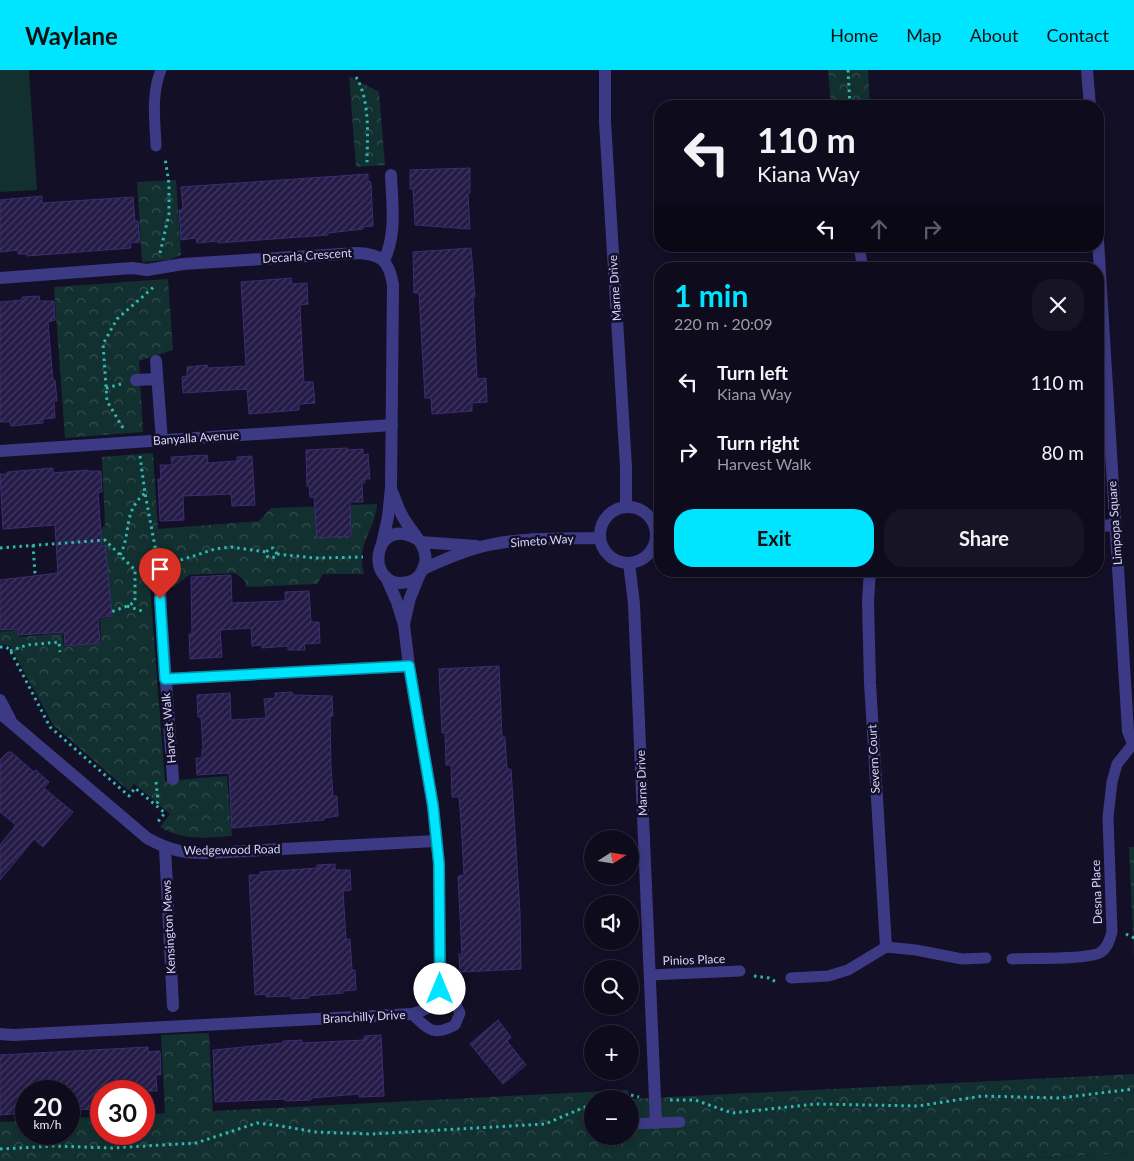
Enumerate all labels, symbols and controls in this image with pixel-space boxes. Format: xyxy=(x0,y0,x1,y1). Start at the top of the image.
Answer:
text: Waylane xyxy=(25,21,118,50)
text: Home xyxy=(830,24,878,46)
text: Map xyxy=(906,24,942,46)
text: About xyxy=(970,24,1019,46)
text: Contact xyxy=(1047,24,1109,46)
text: 110 m xyxy=(757,118,856,160)
icon: left xyxy=(674,120,739,185)
text: Kiana Way xyxy=(757,160,860,187)
icon: left xyxy=(812,215,840,243)
icon: ahead xyxy=(865,215,893,243)
icon: right xyxy=(918,215,946,243)
street label: Decarla Crescent xyxy=(262,245,353,266)
street label: Marne Drive xyxy=(605,255,624,321)
text: 1 min xyxy=(674,277,748,313)
button: close xyxy=(1032,279,1084,331)
text: 220 m · 20:09 xyxy=(674,314,773,333)
text: Turn left xyxy=(717,361,788,384)
icon: left xyxy=(674,368,702,396)
text: 110 m xyxy=(1030,371,1084,394)
text: Kiana Way xyxy=(717,384,792,403)
street label: Banyalla Avenue xyxy=(152,427,240,448)
text: Turn right xyxy=(717,431,799,454)
icon: right xyxy=(674,438,702,466)
text: 80 m xyxy=(1041,441,1084,464)
text: Harvest Walk xyxy=(717,454,811,473)
street label: Limpopa Square xyxy=(1104,480,1125,566)
button: Exit xyxy=(674,509,874,567)
button: Share xyxy=(884,509,1084,567)
street label: Simeto Way xyxy=(510,531,575,550)
pin xyxy=(139,548,181,599)
icon: arrive xyxy=(146,555,174,583)
street label: Harvest Walk xyxy=(158,691,179,764)
street label: Severn Court xyxy=(864,723,883,794)
street label: Marne Drive xyxy=(633,750,650,816)
north arrow xyxy=(584,830,639,885)
map controls xyxy=(584,830,639,1145)
street label: Wedgewood Road xyxy=(184,841,280,858)
street label: Desna Place xyxy=(1088,860,1105,924)
street label: Kensington Mews xyxy=(159,880,178,974)
button: sound xyxy=(584,895,639,950)
street label: Pinios Place xyxy=(662,951,726,968)
button: search xyxy=(584,960,639,1015)
position arrow xyxy=(413,962,465,1014)
street label: Branchilly Drive xyxy=(322,1007,406,1026)
button: + xyxy=(584,1025,639,1080)
speed limit sign: 30 xyxy=(90,1080,155,1145)
button: − xyxy=(584,1090,639,1145)
text: 20 xyxy=(33,1091,62,1121)
text: km/h xyxy=(33,1117,62,1132)

